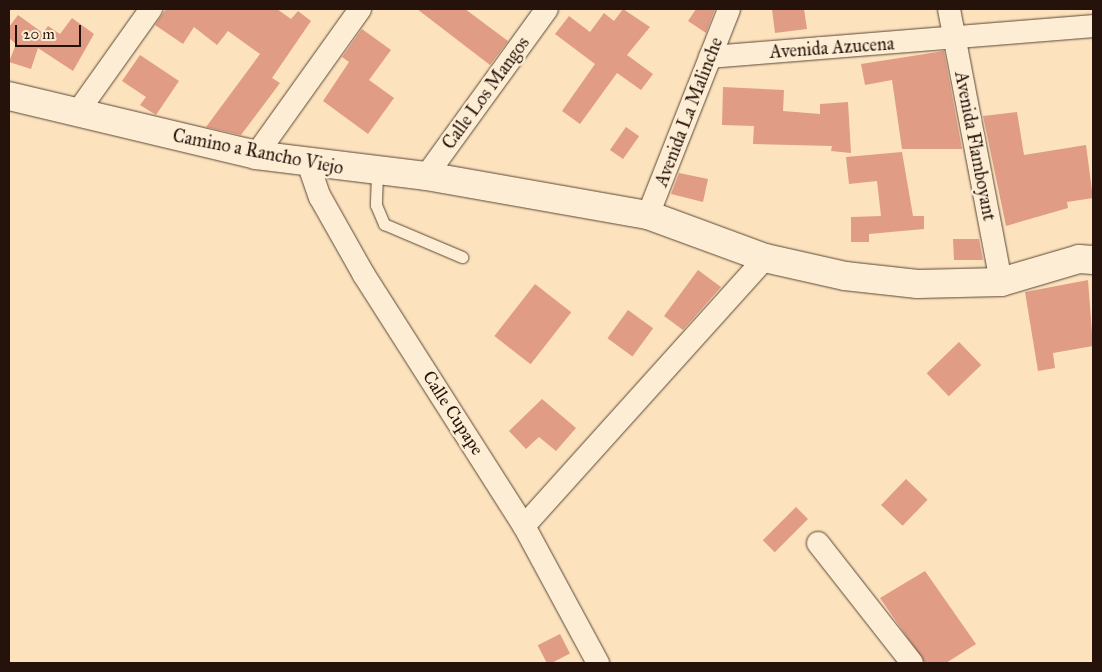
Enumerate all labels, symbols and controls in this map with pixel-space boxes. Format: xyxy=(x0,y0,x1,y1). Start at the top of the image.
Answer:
scale bar xyxy=(18,15,84,47)
text: 20 m xyxy=(23,25,55,43)
street label: Calle Los Mangos xyxy=(438,32,534,154)
street label: Avenida Azucena xyxy=(769,33,895,63)
street label: Avenida La Malinche xyxy=(651,34,727,190)
street label: Avenida Flamboyant xyxy=(950,70,1000,222)
street label: Camino a Rancho Viejo xyxy=(171,125,345,179)
street label: Calle Cupape xyxy=(418,367,488,459)

